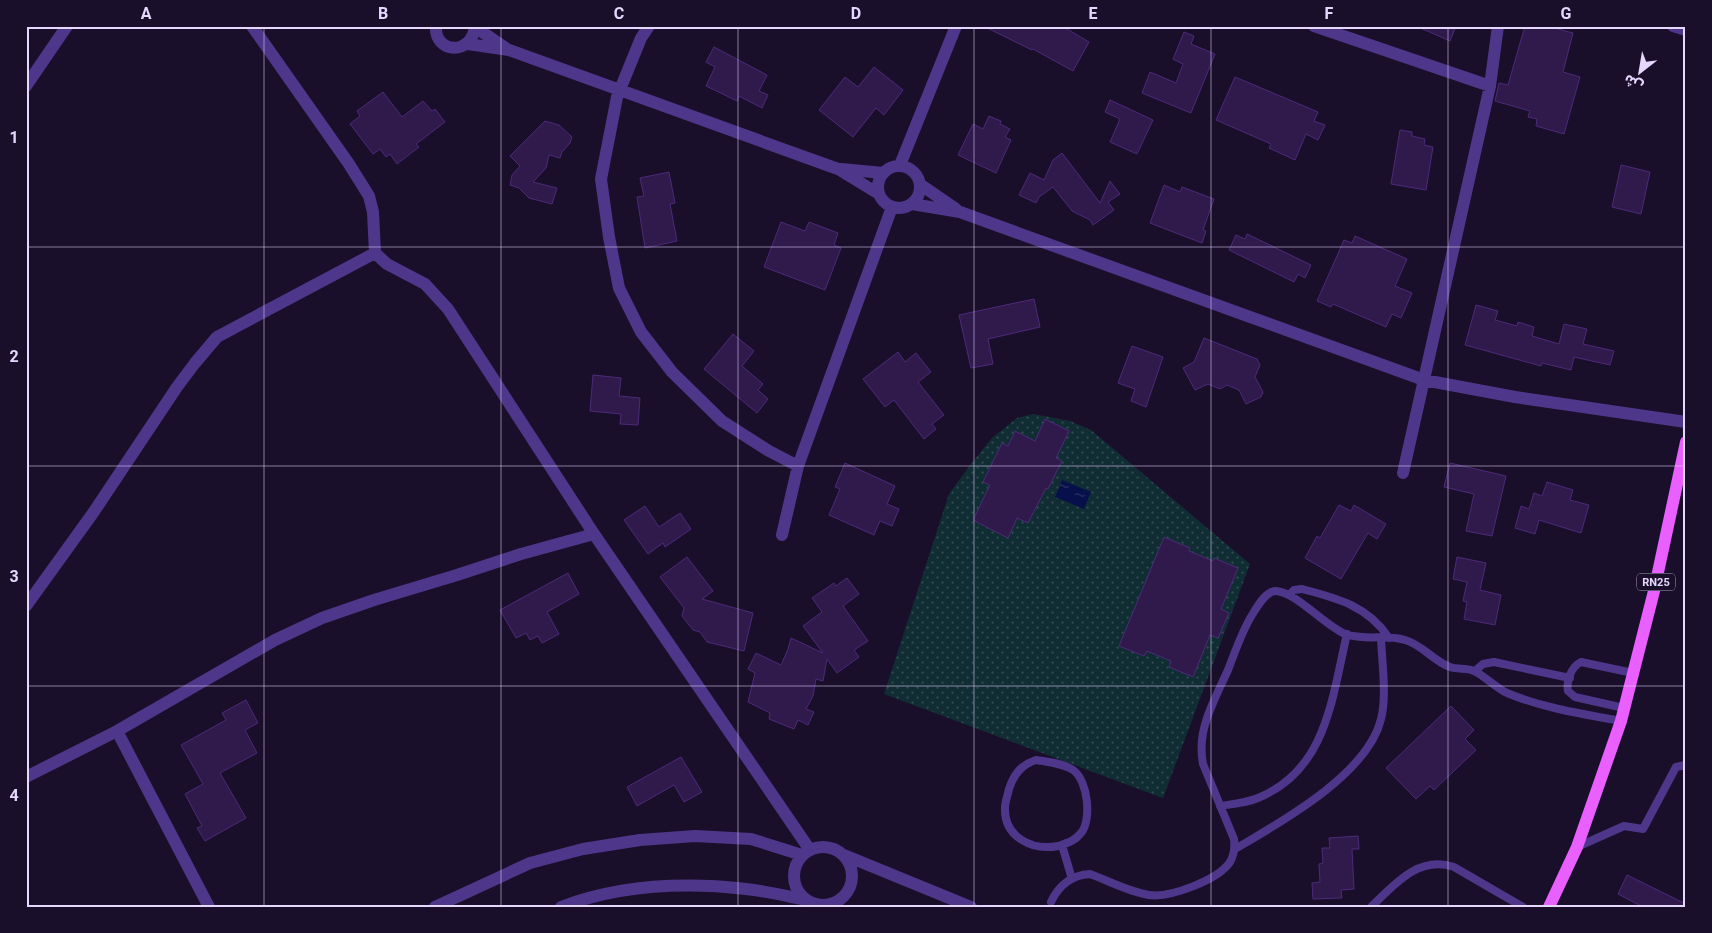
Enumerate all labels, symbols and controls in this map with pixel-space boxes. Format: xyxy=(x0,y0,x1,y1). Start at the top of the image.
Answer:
text: A xyxy=(141,4,152,23)
text: B xyxy=(378,4,388,23)
text: C xyxy=(614,4,624,23)
text: D xyxy=(851,4,861,23)
text: E xyxy=(1089,4,1098,23)
text: F xyxy=(1325,4,1334,23)
text: G xyxy=(1561,4,1572,23)
north arrow xyxy=(1614,48,1664,98)
text: ش xyxy=(1621,71,1646,95)
text: 1 xyxy=(9,128,19,147)
text: 2 xyxy=(9,347,19,366)
text: 3 xyxy=(9,567,19,586)
road number: RN25 xyxy=(1637,574,1675,590)
text: 4 xyxy=(9,786,19,805)

